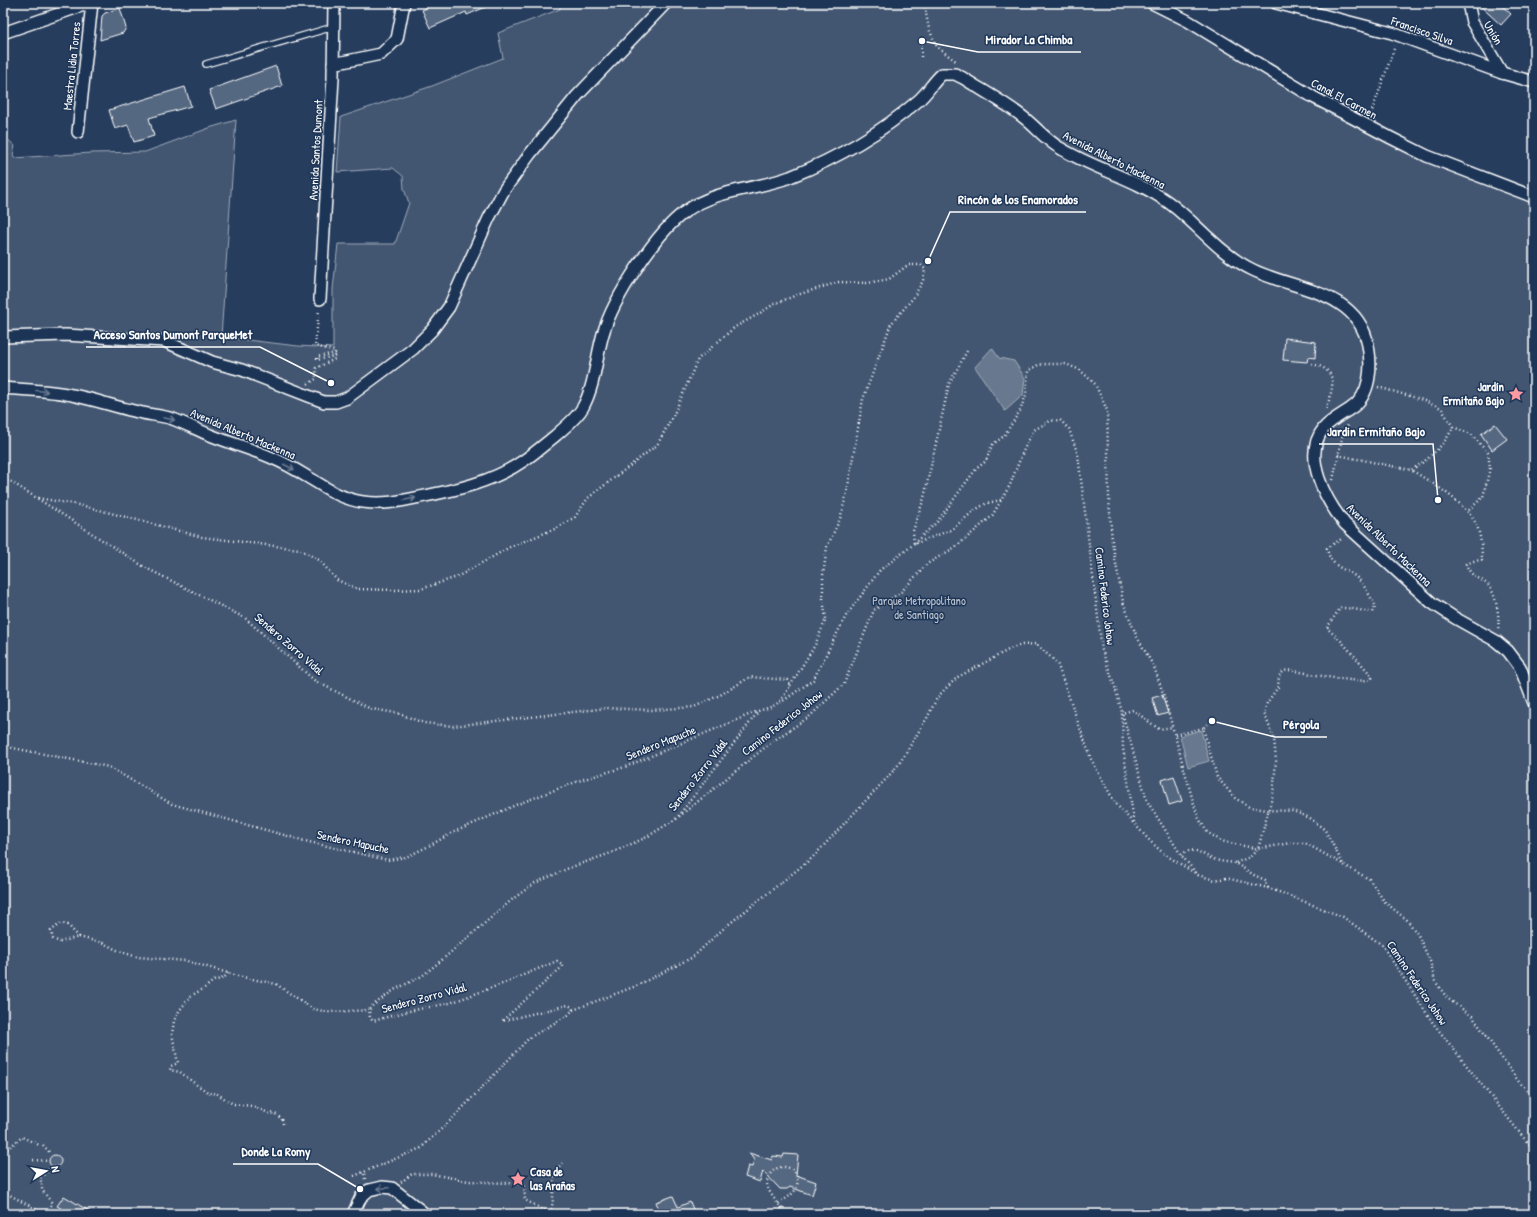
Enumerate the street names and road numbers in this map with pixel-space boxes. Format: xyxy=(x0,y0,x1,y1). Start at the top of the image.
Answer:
street label: Francisco Silva xyxy=(1388,12,1456,49)
street label: Unión xyxy=(1480,18,1507,48)
street label: Maestra Lidia Torres xyxy=(58,21,85,111)
street label: Canal El Carmen xyxy=(1308,74,1380,123)
street label: Avenida Santos Dumont xyxy=(304,98,327,201)
street label: Avenida Alberto Mackenna xyxy=(1060,126,1169,193)
street label: Avenida Alberto Mackenna xyxy=(188,404,299,463)
street label: Avenida Alberto Mackenna xyxy=(1343,499,1436,590)
street label: Camino Federico Johow xyxy=(1091,546,1120,646)
street label: Sendero Zorro Vidal xyxy=(251,609,328,679)
street label: Camino Federico Johow xyxy=(738,685,826,760)
street label: Sendero Mapuche xyxy=(623,721,698,764)
street label: Sendero Zorro Vidal xyxy=(664,734,732,814)
street label: Sendero Mapuche xyxy=(315,826,391,858)
street label: Camino Federico Johow xyxy=(1383,937,1452,1029)
street label: Sendero Zorro Vidal xyxy=(380,978,469,1017)

